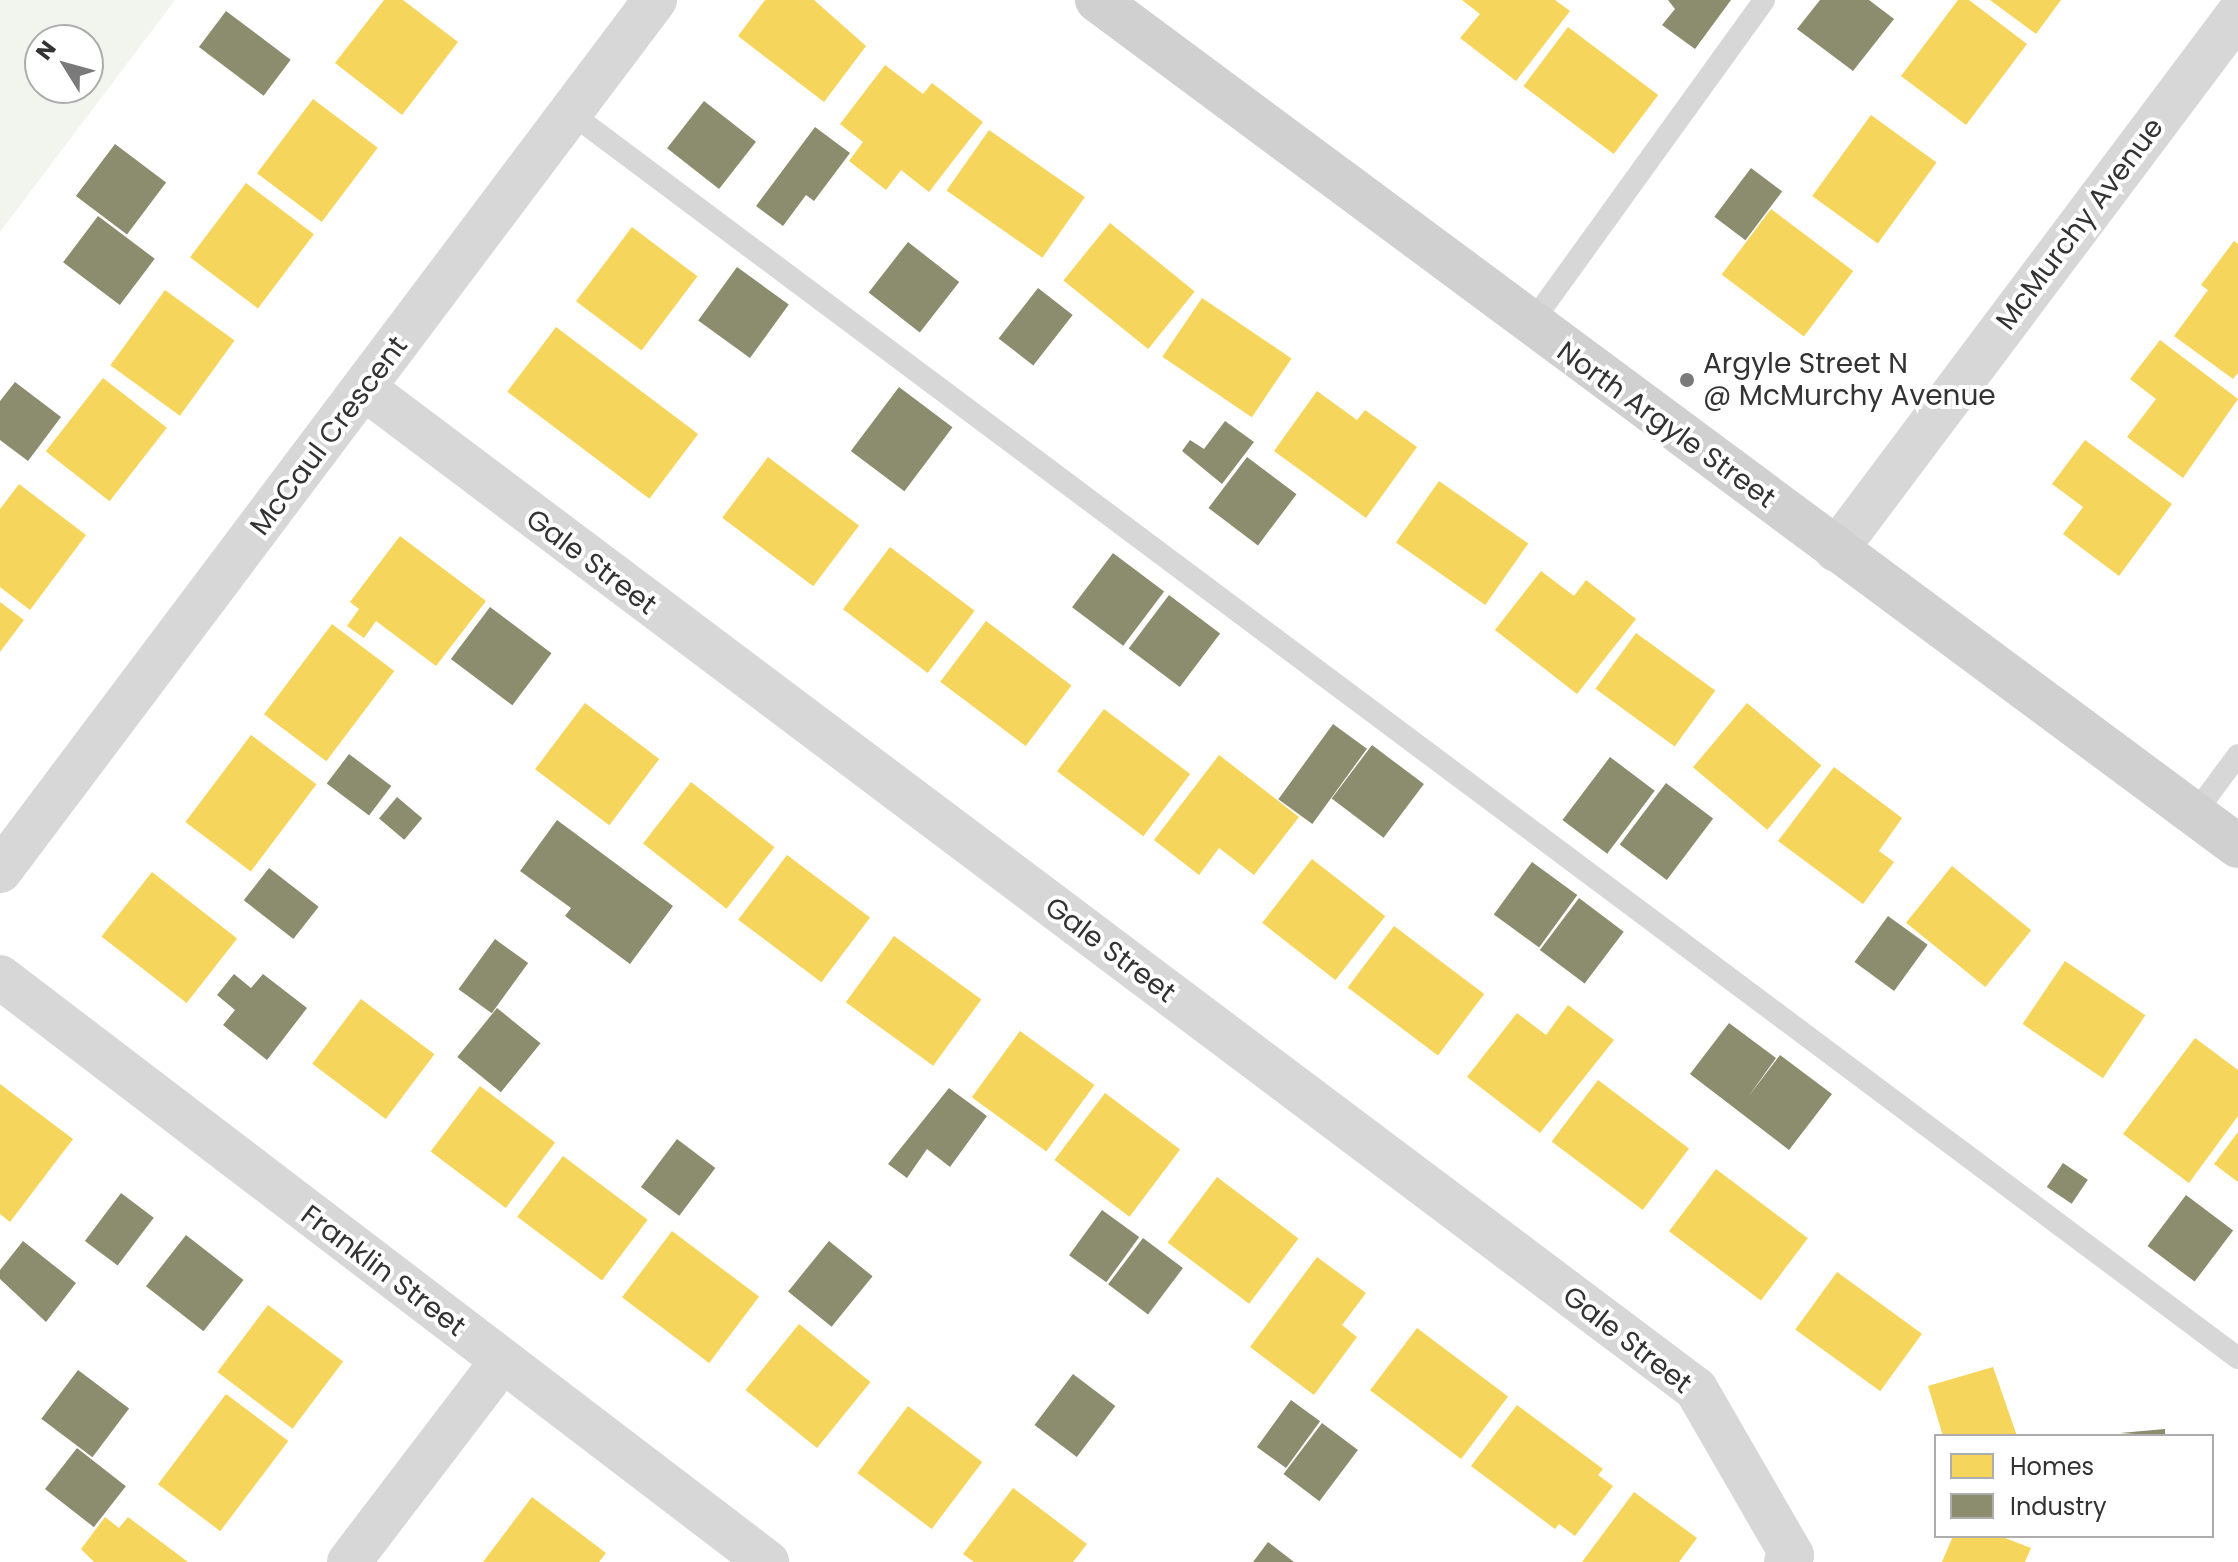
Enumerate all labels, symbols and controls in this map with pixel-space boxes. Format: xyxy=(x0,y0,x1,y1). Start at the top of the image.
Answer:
north arrow xyxy=(24,24,104,104)
text: N xyxy=(29,35,63,66)
street label: McMurchy Avenue xyxy=(1989,111,2171,337)
street label: McCaul Crescent xyxy=(243,330,415,542)
street label: North Argyle Street xyxy=(1550,335,1782,515)
place label: Argyle Street N @ McMurchy Avenue xyxy=(1703,347,1996,413)
marker: Argyle Street N @ McMurchy Avenue xyxy=(1678,371,1696,389)
street label: Gale Street xyxy=(519,502,663,622)
street label: Gale Street xyxy=(1038,890,1182,1010)
street label: Franklin Street xyxy=(294,1198,472,1344)
street label: Gale Street xyxy=(1556,1279,1698,1401)
legend xyxy=(1934,1434,2214,1538)
text: Homes xyxy=(2010,1450,2094,1483)
text: Industry xyxy=(2010,1490,2107,1523)

